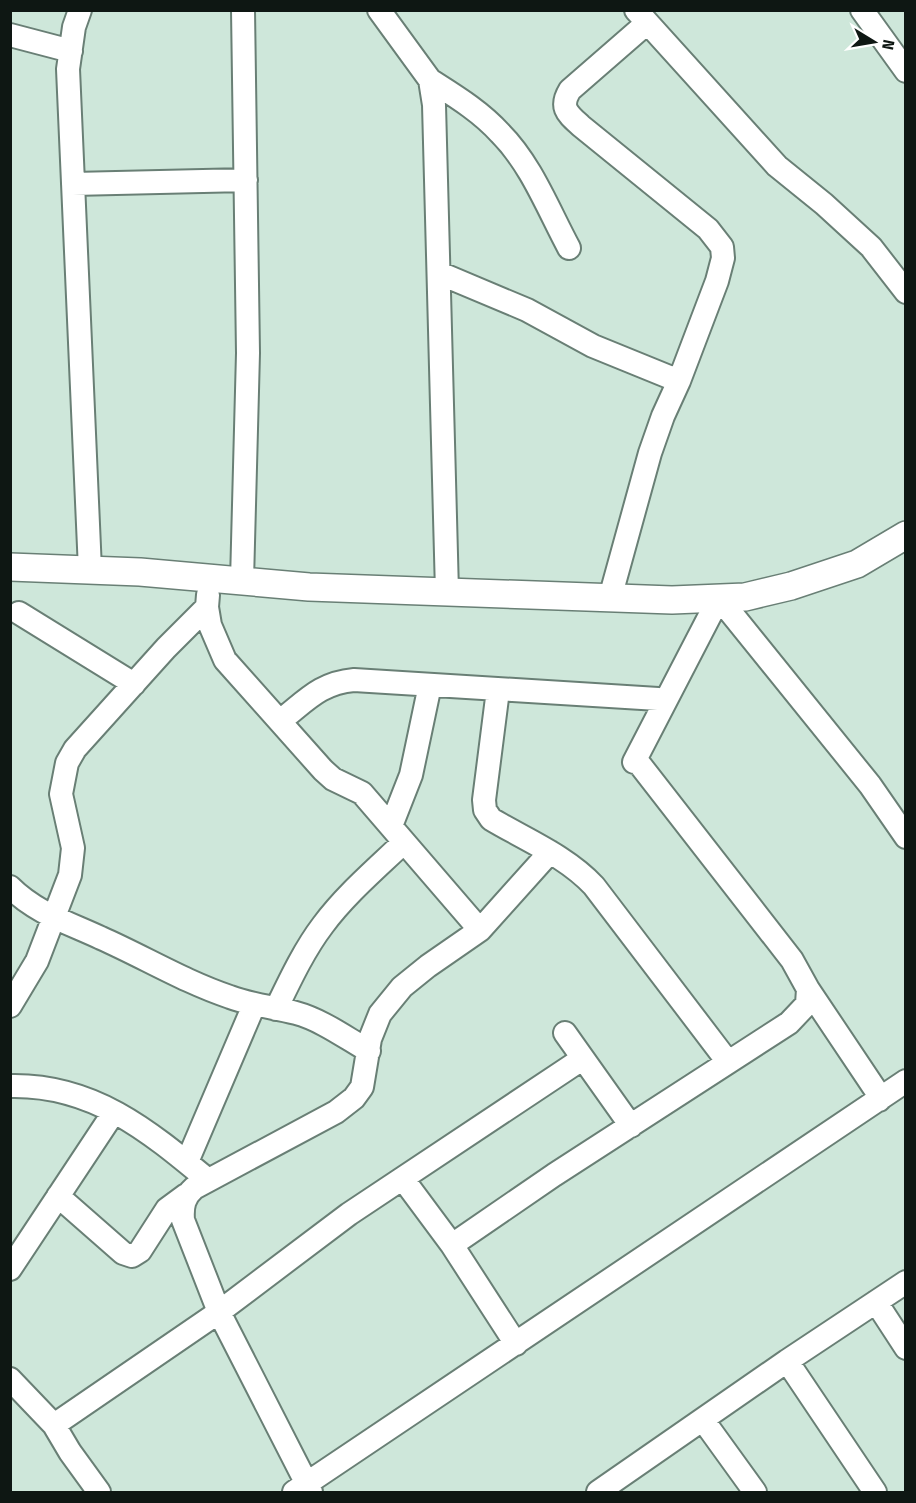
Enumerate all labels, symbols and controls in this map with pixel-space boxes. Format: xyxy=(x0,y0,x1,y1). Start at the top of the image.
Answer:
north arrow xyxy=(844,12,904,72)
text: N xyxy=(878,38,898,51)

